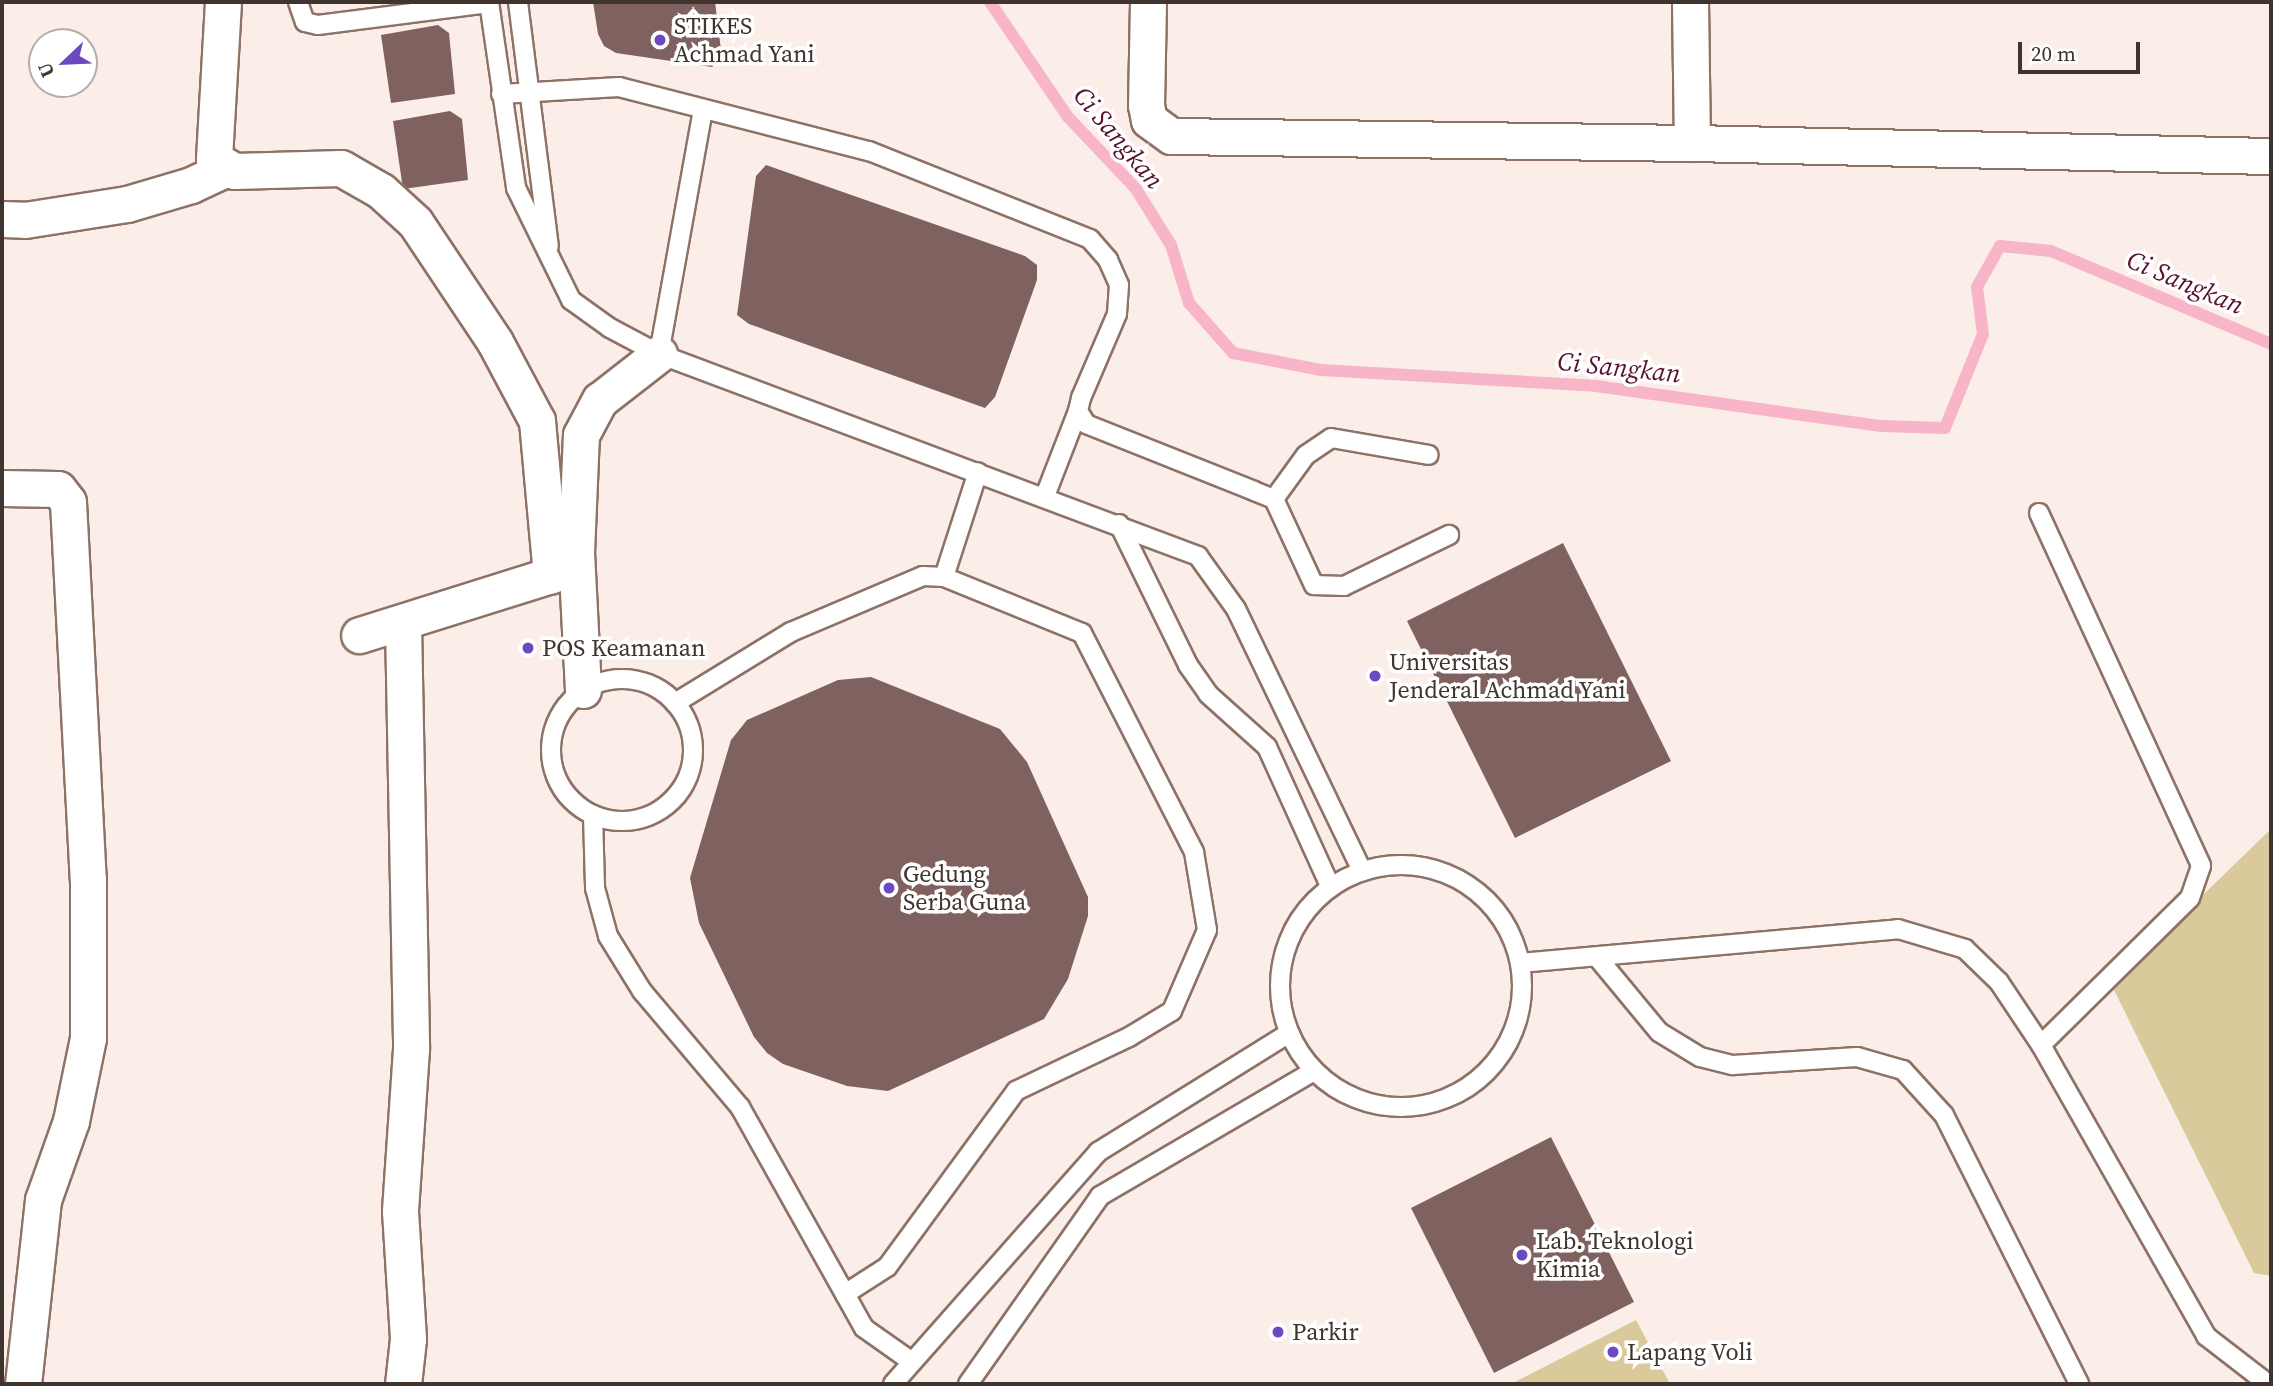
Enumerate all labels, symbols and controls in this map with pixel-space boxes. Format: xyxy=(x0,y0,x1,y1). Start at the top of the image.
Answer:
place label: STIKES Achmad Yani xyxy=(674,12,815,68)
north arrow xyxy=(28,28,98,98)
scale bar xyxy=(2021,28,2144,72)
marker: STIKES Achmad Yani xyxy=(652,32,668,48)
text: 20 m xyxy=(2031,39,2076,68)
text: U xyxy=(31,59,60,82)
water label: Ci Sangkan xyxy=(1066,81,1170,195)
water label: Ci Sangkan xyxy=(2122,245,2248,321)
water label: Ci Sangkan xyxy=(1556,346,1682,390)
place label: POS Keamanan xyxy=(542,634,706,662)
marker: POS Keamanan xyxy=(520,640,536,656)
place label: Universitas Jenderal Achmad Yani xyxy=(1389,648,1626,704)
marker: Universitas Jenderal Achmad Yani xyxy=(1367,668,1383,684)
place label: Gedung Serba Guna xyxy=(903,860,1026,916)
marker: Gedung Serba Guna xyxy=(881,880,897,896)
place label: Lab. Teknologi Kimia xyxy=(1536,1227,1694,1283)
marker: Lab. Teknologi Kimia xyxy=(1514,1247,1530,1263)
place label: Parkir xyxy=(1292,1318,1359,1346)
marker: Parkir xyxy=(1270,1324,1286,1340)
place label: Lapang Voli xyxy=(1627,1338,1753,1366)
marker: Lapang Voli xyxy=(1605,1344,1621,1360)

